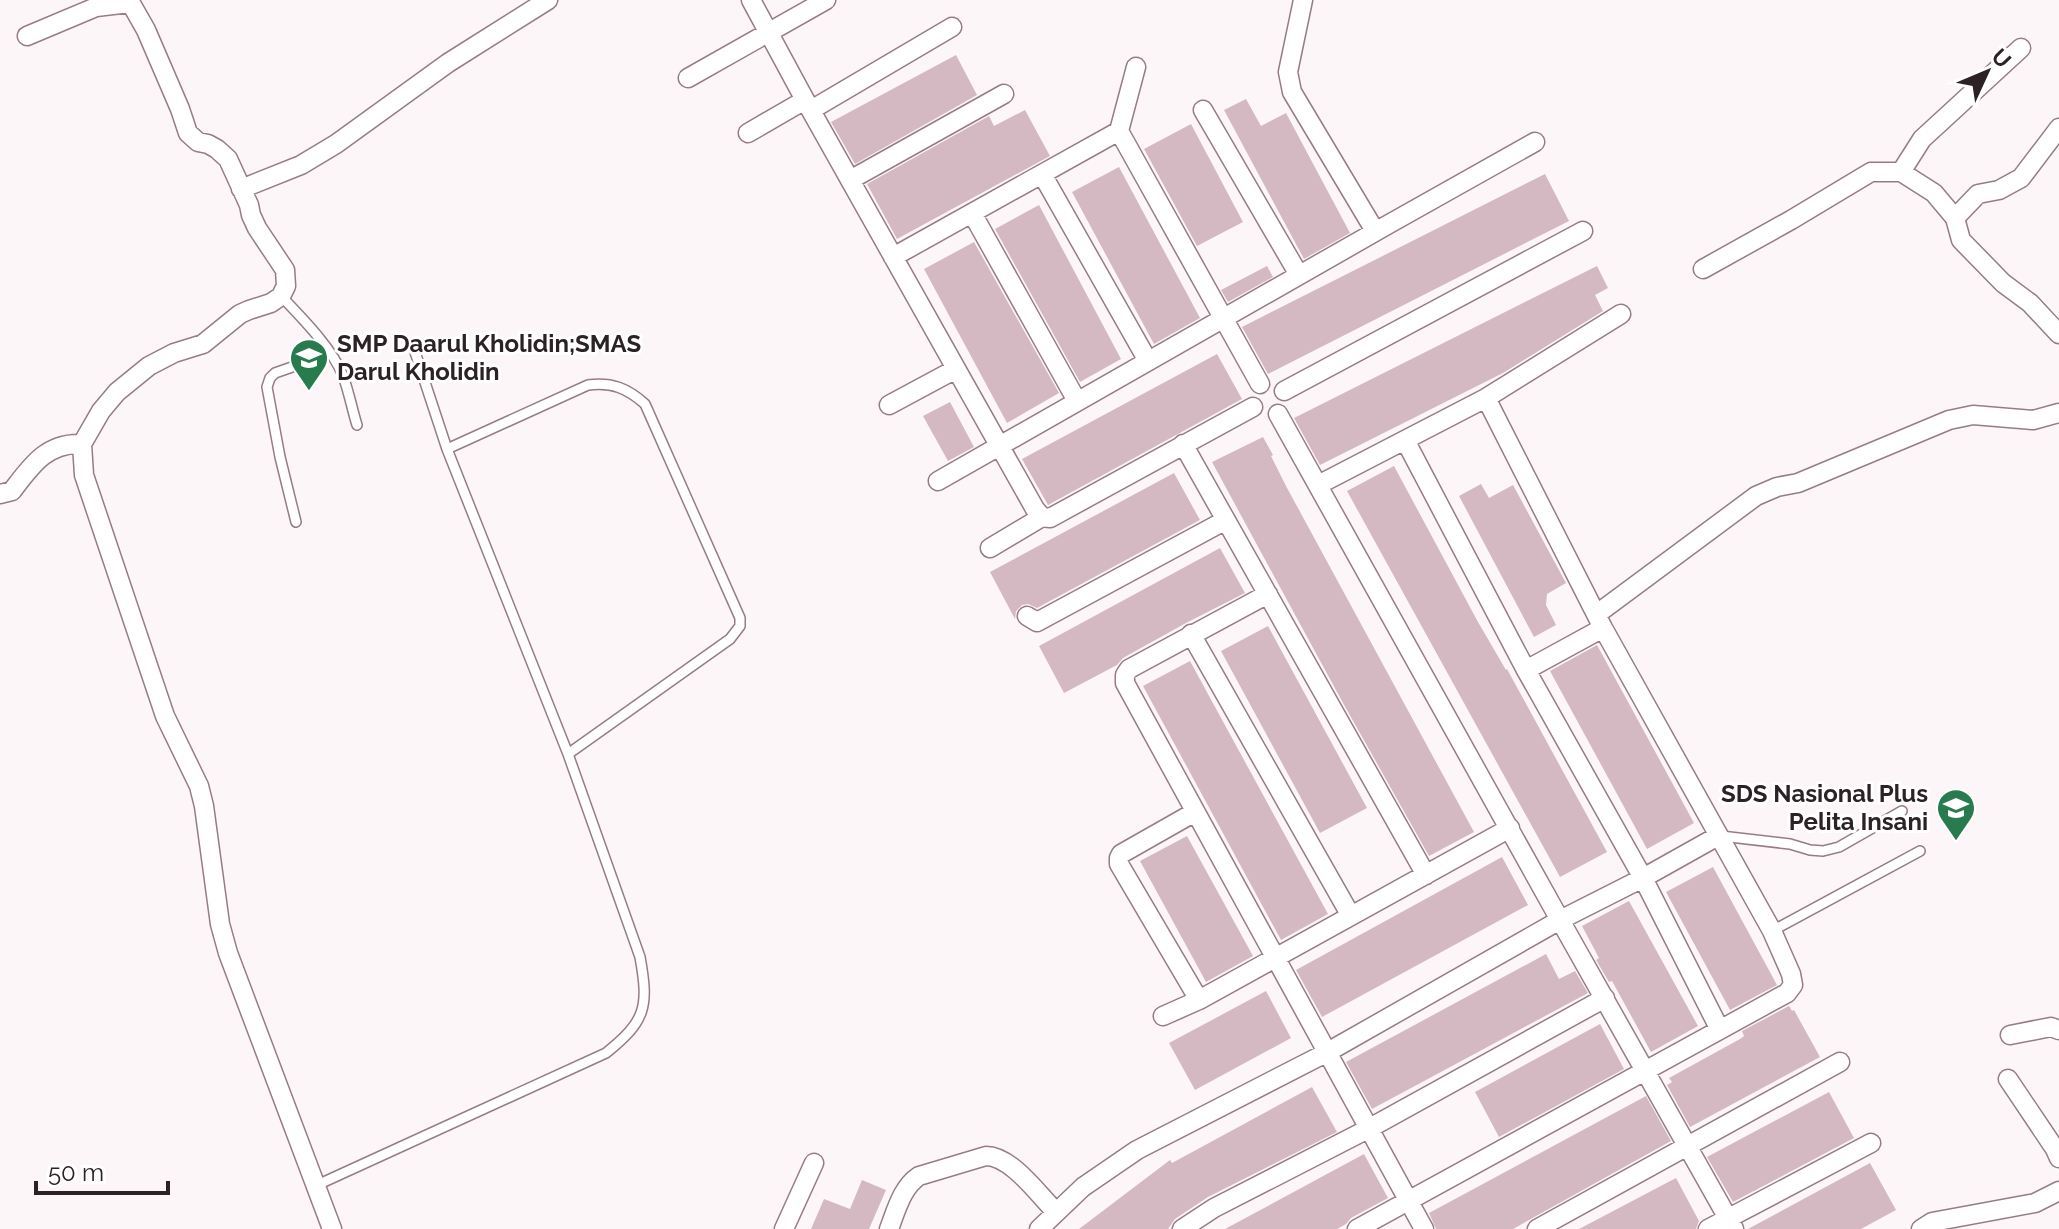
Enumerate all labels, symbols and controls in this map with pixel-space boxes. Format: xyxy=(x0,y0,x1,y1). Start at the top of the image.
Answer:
north arrow xyxy=(1947,32,2027,112)
text: U xyxy=(1986,43,2016,73)
place label: SMP Daarul Kholidin;SMAS Darul Kholidin xyxy=(337,329,641,386)
school or university icon: SMP Daarul Kholidin;SMAS Darul Kholidin xyxy=(288,337,330,392)
place label: SDS Nasional Plus Pelita Insani xyxy=(1721,779,1928,836)
school or university icon: SDS Nasional Plus Pelita Insani xyxy=(1935,787,1977,842)
scale bar xyxy=(36,1145,168,1195)
text: 50 m xyxy=(48,1158,104,1187)

